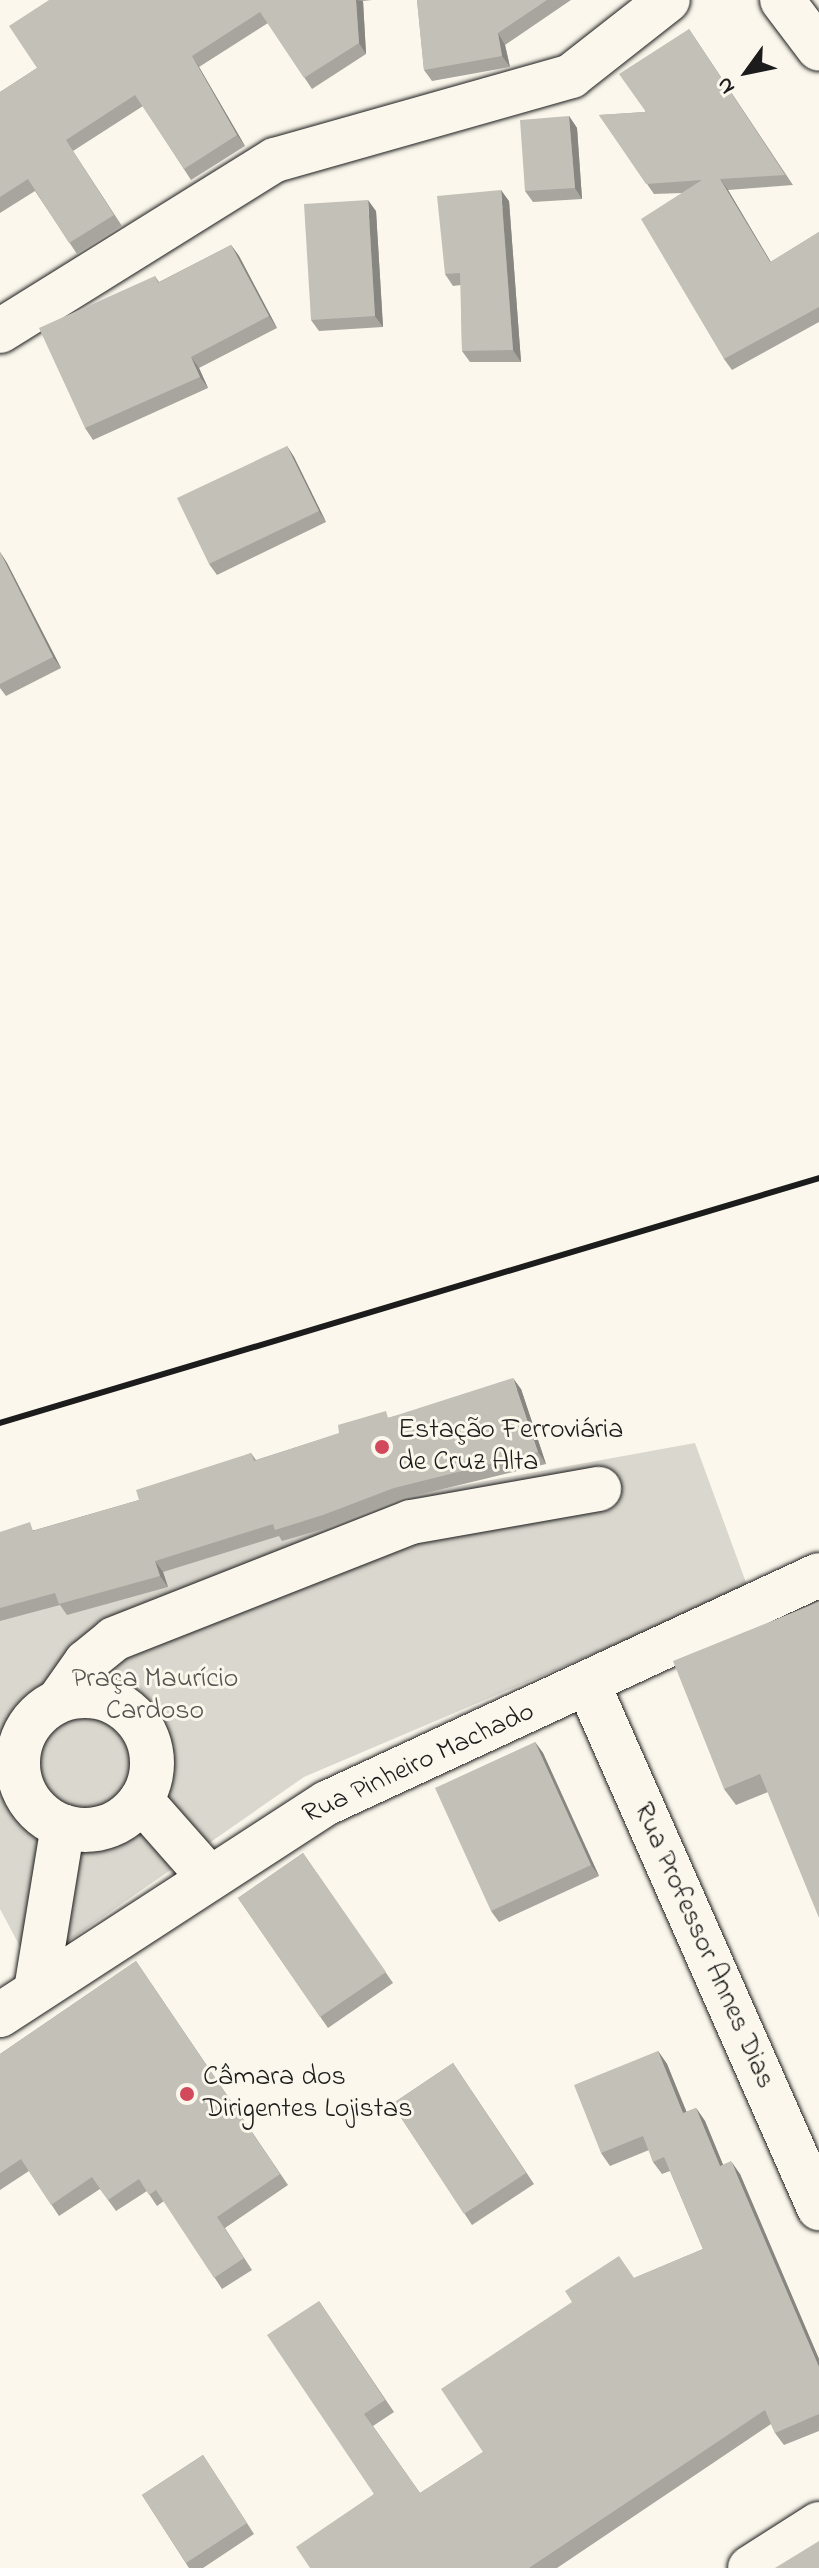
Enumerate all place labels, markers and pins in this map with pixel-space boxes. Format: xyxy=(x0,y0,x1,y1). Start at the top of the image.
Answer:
place label: Estação Ferroviária de Cruz Alta xyxy=(398,1414,623,1480)
marker: Estação Ferroviária de Cruz Alta xyxy=(373,1438,391,1456)
place label: Câmara dos Dirigentes Lojistas xyxy=(203,2061,412,2127)
marker: Câmara dos Dirigentes Lojistas xyxy=(178,2085,196,2103)

